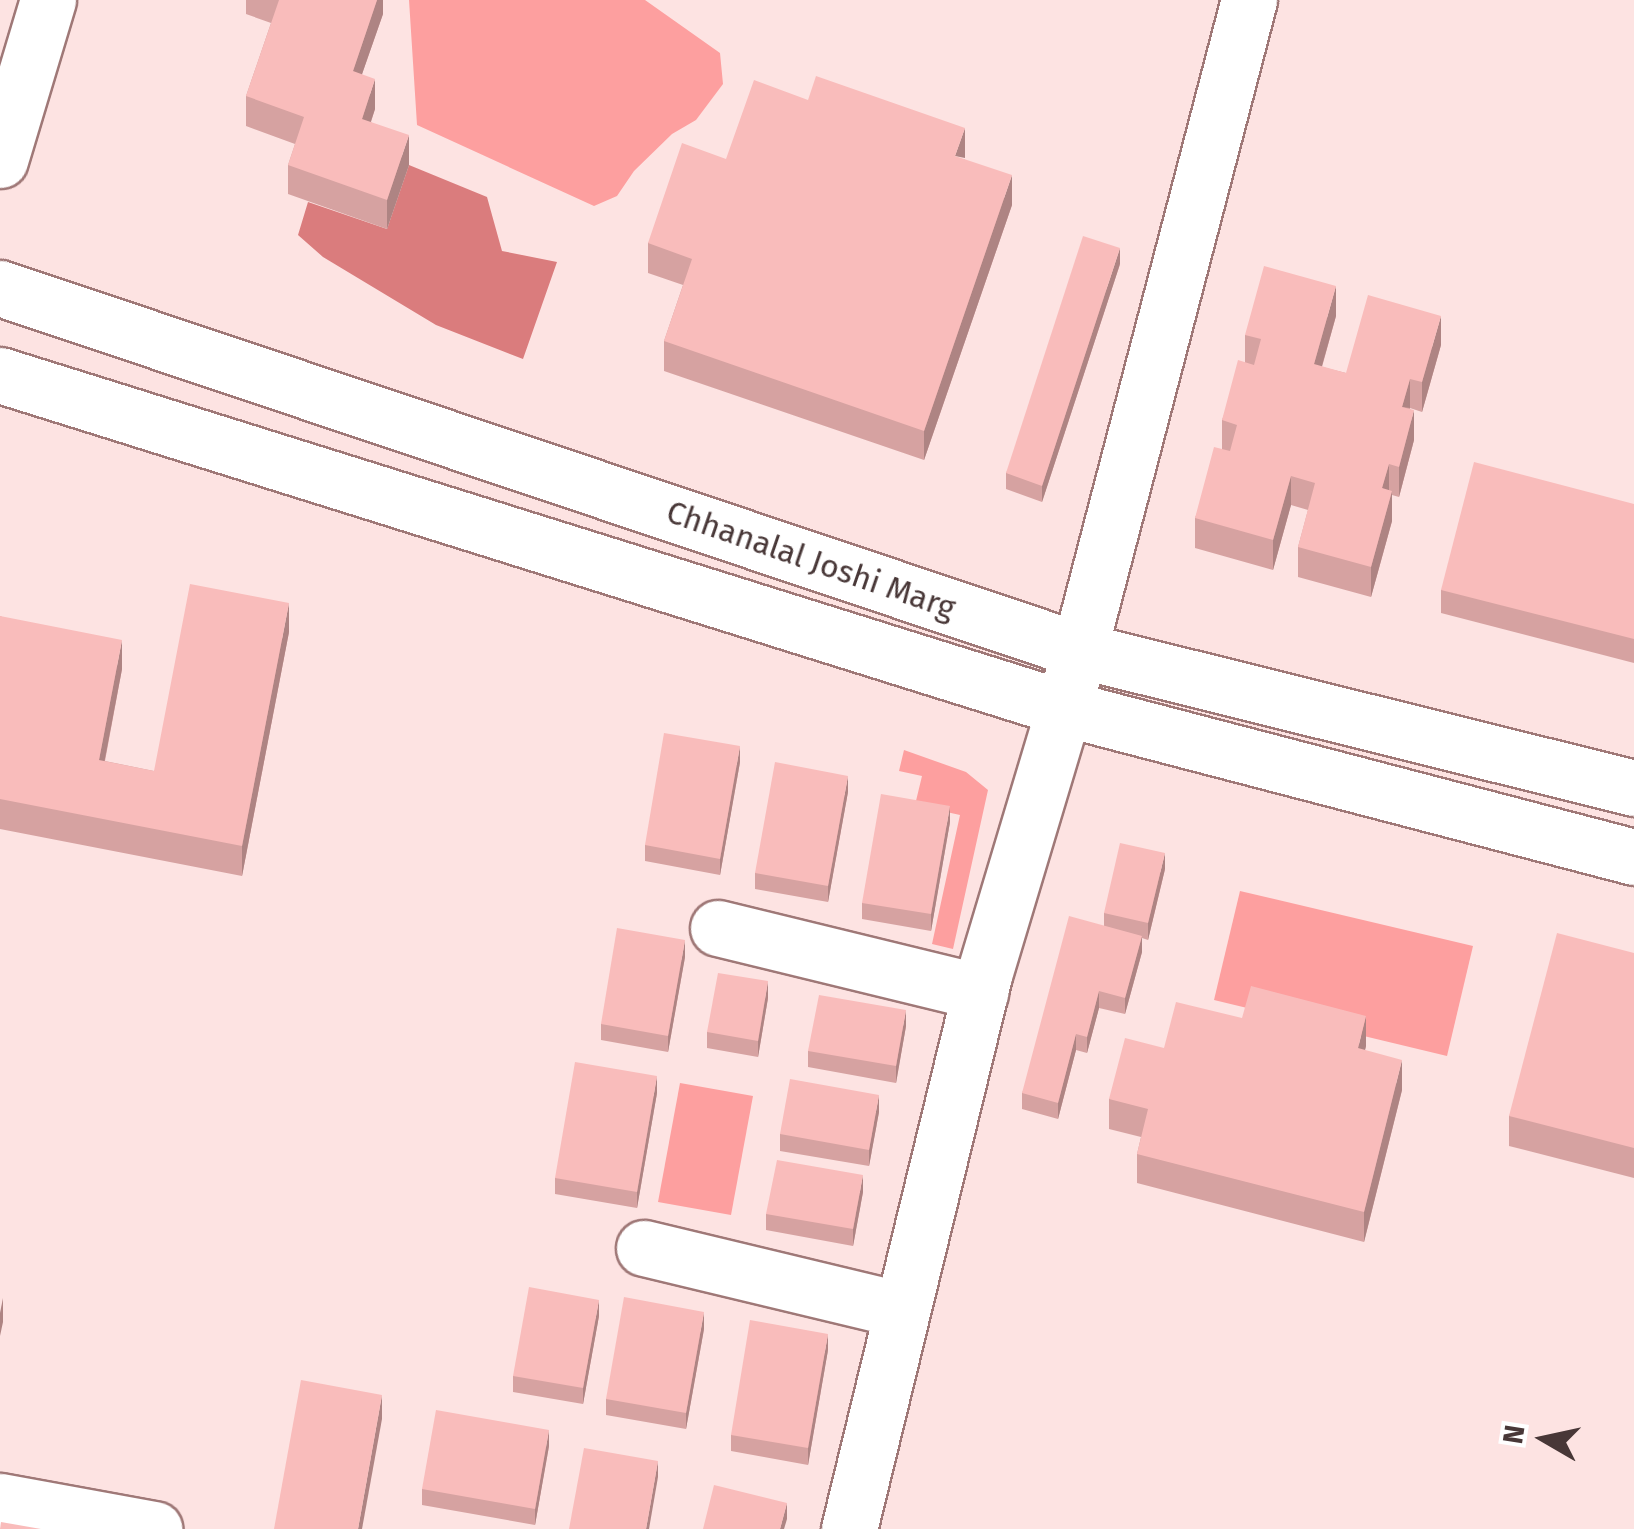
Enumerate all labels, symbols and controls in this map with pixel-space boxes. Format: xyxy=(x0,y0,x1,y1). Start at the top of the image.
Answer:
street label: Chhanalal Joshi Marg xyxy=(662,493,960,627)
north arrow xyxy=(1494,1389,1594,1489)
text: N xyxy=(1496,1422,1532,1446)

